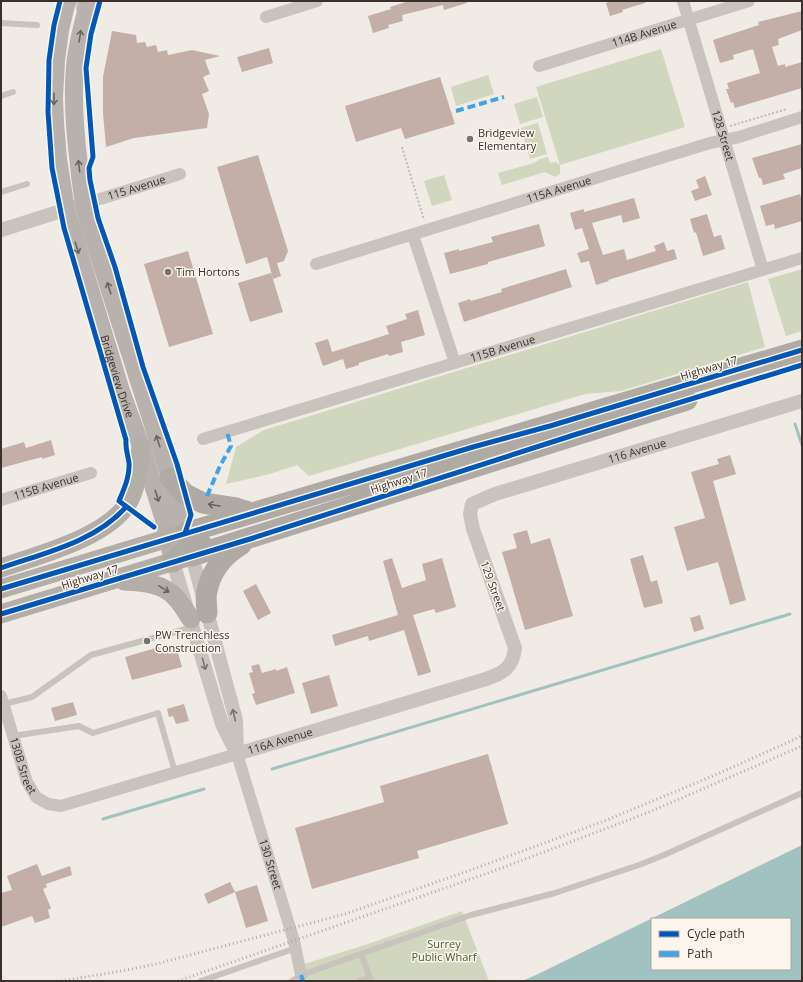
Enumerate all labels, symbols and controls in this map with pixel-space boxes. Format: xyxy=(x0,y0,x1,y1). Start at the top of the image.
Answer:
street label: 114B Avenue xyxy=(610,16,678,50)
one-way arrow xyxy=(76,30,84,43)
one-way arrow xyxy=(50,92,58,105)
street label: 128 Street xyxy=(709,108,738,162)
place label: Bridgeview Elementary xyxy=(478,125,537,153)
marker: Bridgeview Elementary xyxy=(465,134,475,144)
one-way arrow xyxy=(75,160,83,173)
street label: 115 Avenue xyxy=(105,171,167,203)
street label: 115A Avenue xyxy=(524,172,593,206)
one-way arrow xyxy=(74,241,81,254)
place label: Tim Hortons xyxy=(176,264,240,279)
marker: Tim Hortons xyxy=(163,267,173,277)
one-way arrow xyxy=(105,281,112,294)
street label: 115B Avenue xyxy=(468,331,537,365)
street label: Bridgeview Drive xyxy=(97,333,138,420)
street label: Highway 17 xyxy=(678,352,739,383)
one-way arrow xyxy=(154,435,161,448)
street label: 116 Avenue xyxy=(606,435,668,466)
street label: Highway 17 xyxy=(368,464,429,497)
street label: 115B Avenue xyxy=(12,469,80,503)
one-way arrow xyxy=(154,490,161,503)
one-way arrow xyxy=(208,501,221,509)
street label: 129 Street xyxy=(477,559,510,613)
street label: Highway 17 xyxy=(59,561,120,592)
one-way arrow xyxy=(158,586,170,594)
place label: PW Trenchless Construction xyxy=(155,627,230,655)
marker: PW Trenchless Construction xyxy=(142,636,152,646)
one-way arrow xyxy=(201,657,208,670)
one-way arrow xyxy=(230,709,238,722)
street label: 116A Avenue xyxy=(246,724,314,757)
street label: 130B Street xyxy=(7,735,41,797)
street label: 130 Street xyxy=(256,837,286,891)
legend xyxy=(651,918,791,970)
text: Cycle path xyxy=(687,925,745,942)
park label: Surrey Public Wharf xyxy=(412,936,478,964)
text: Path xyxy=(687,945,713,962)

